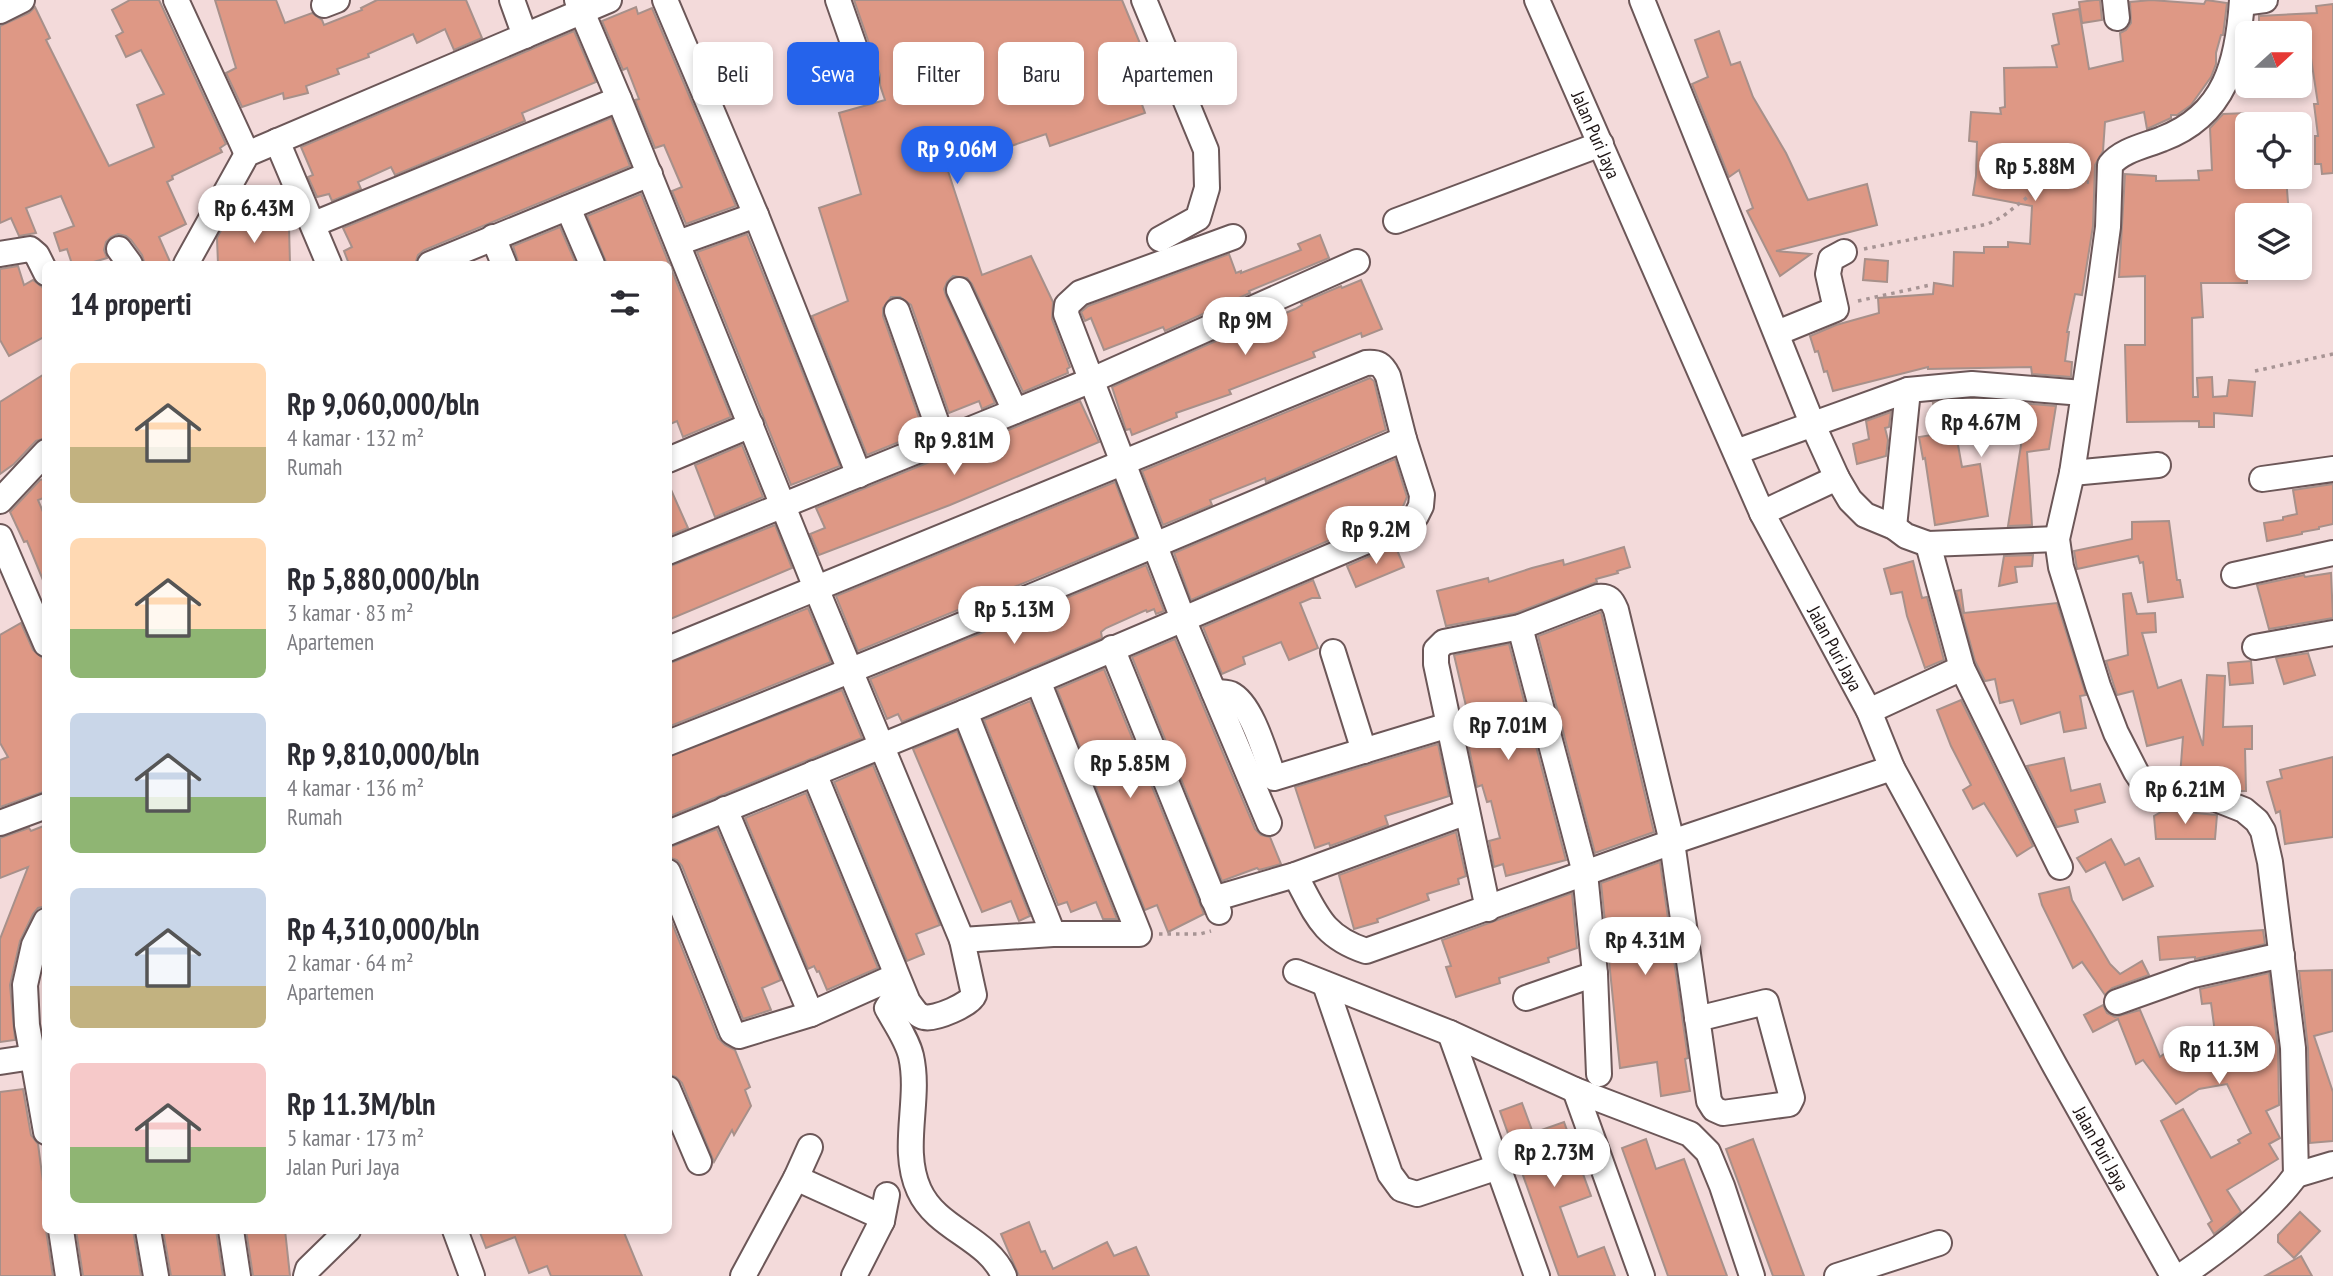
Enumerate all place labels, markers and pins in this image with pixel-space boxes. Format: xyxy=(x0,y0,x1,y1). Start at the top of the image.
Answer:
pin: Rp 9.06M xyxy=(885,127,1029,186)
pin: Rp 5.88M xyxy=(1963,144,2107,203)
pin: Rp 6.43M xyxy=(182,186,326,245)
pin: Rp 9M xyxy=(1196,298,1294,357)
pin: Rp 4.67M xyxy=(1909,400,2053,459)
pin: Rp 9.81M xyxy=(882,418,1026,477)
pin: Rp 9.2M xyxy=(1311,506,1441,566)
pin: Rp 5.13M xyxy=(942,586,1086,646)
pin: Rp 7.01M xyxy=(1436,702,1580,762)
pin: Rp 5.85M xyxy=(1058,740,1202,800)
pin: Rp 6.21M xyxy=(2113,766,2257,826)
pin: Rp 4.31M xyxy=(1573,918,1717,977)
pin: Rp 11.3M xyxy=(2147,1026,2291,1086)
pin: Rp 2.73M xyxy=(1482,1130,1626,1189)

